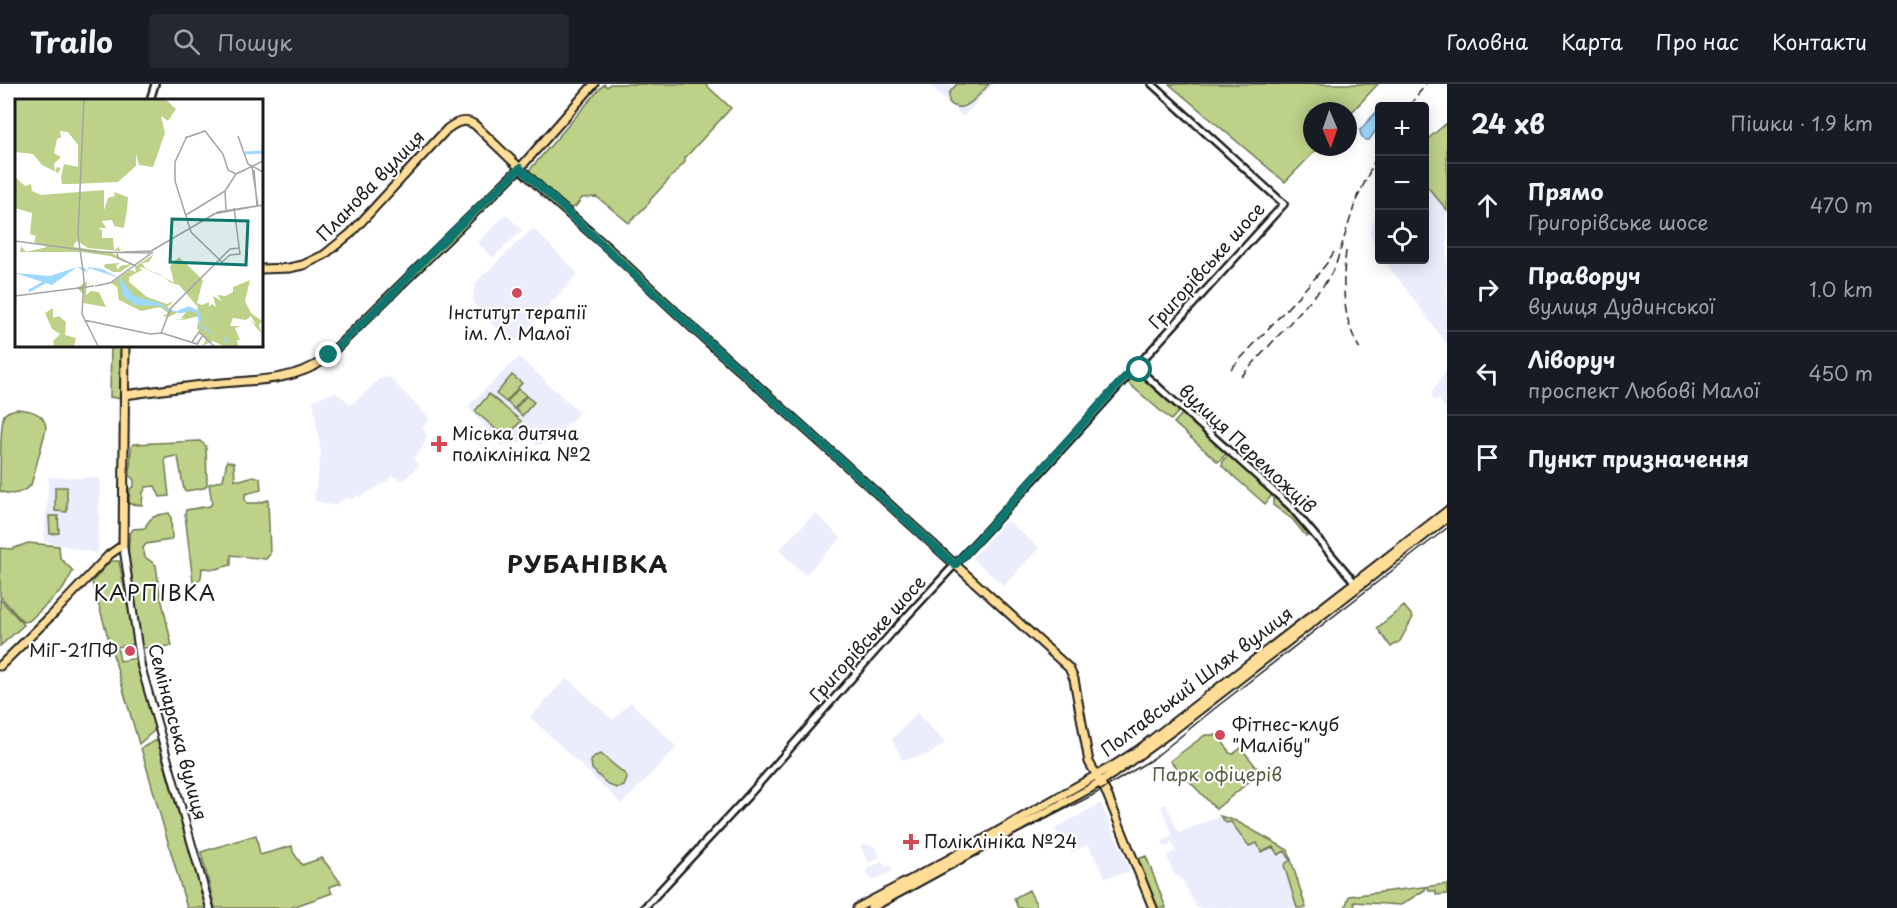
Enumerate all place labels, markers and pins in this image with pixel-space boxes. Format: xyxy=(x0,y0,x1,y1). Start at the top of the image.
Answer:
marker: Інститут терапії ім. Л. Малої xyxy=(510,286,524,300)
place label: Інститут терапії ім. Л. Малої xyxy=(448,298,587,346)
place label: Міська дитяча поліклініка №2 xyxy=(452,419,591,467)
marker: Міська дитяча поліклініка №2 xyxy=(430,435,448,453)
place label: МіГ-21ПФ xyxy=(29,636,118,663)
marker: МіГ-21ПФ xyxy=(123,644,137,658)
place label: Фітнес-клуб "Малібу" xyxy=(1232,710,1339,758)
marker: Фітнес-клуб "Малібу" xyxy=(1213,728,1227,742)
place label: Поліклініка №24 xyxy=(924,827,1077,854)
marker: Поліклініка №24 xyxy=(902,833,920,851)

